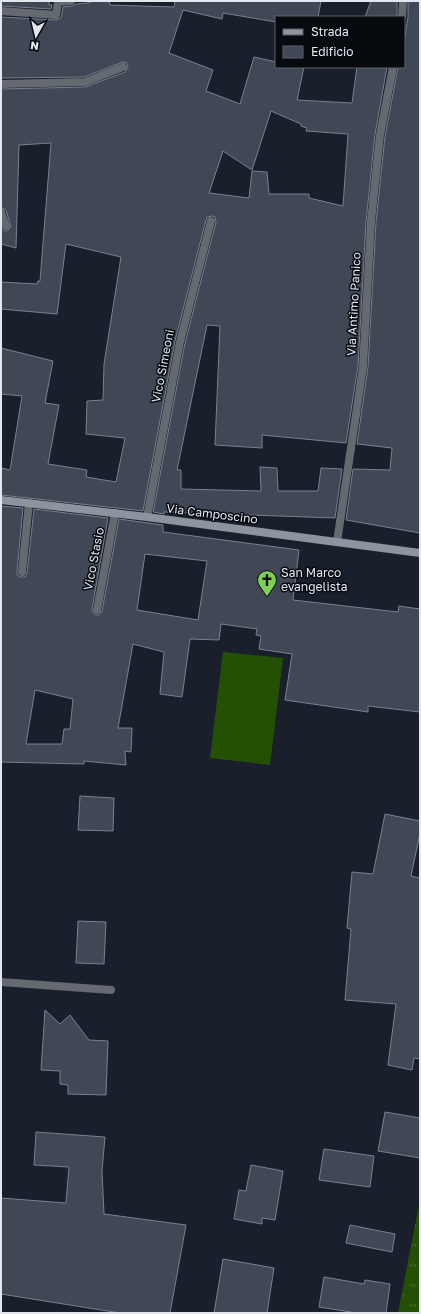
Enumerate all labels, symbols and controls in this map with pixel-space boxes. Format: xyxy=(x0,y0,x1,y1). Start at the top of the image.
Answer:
north arrow xyxy=(16,16,56,56)
legend xyxy=(275,16,405,68)
text: Strada xyxy=(311,24,349,39)
text: N xyxy=(29,39,40,53)
text: Edificio xyxy=(311,44,353,59)
street label: Via Antimo Panico xyxy=(343,252,364,356)
street label: Vico Simeoni xyxy=(148,328,177,404)
street label: Via Camposcino xyxy=(166,500,259,527)
street label: Vico Stasio xyxy=(80,526,107,592)
place label: San Marco evangelista xyxy=(281,565,348,594)
church icon: San Marco evangelista xyxy=(256,569,278,597)

